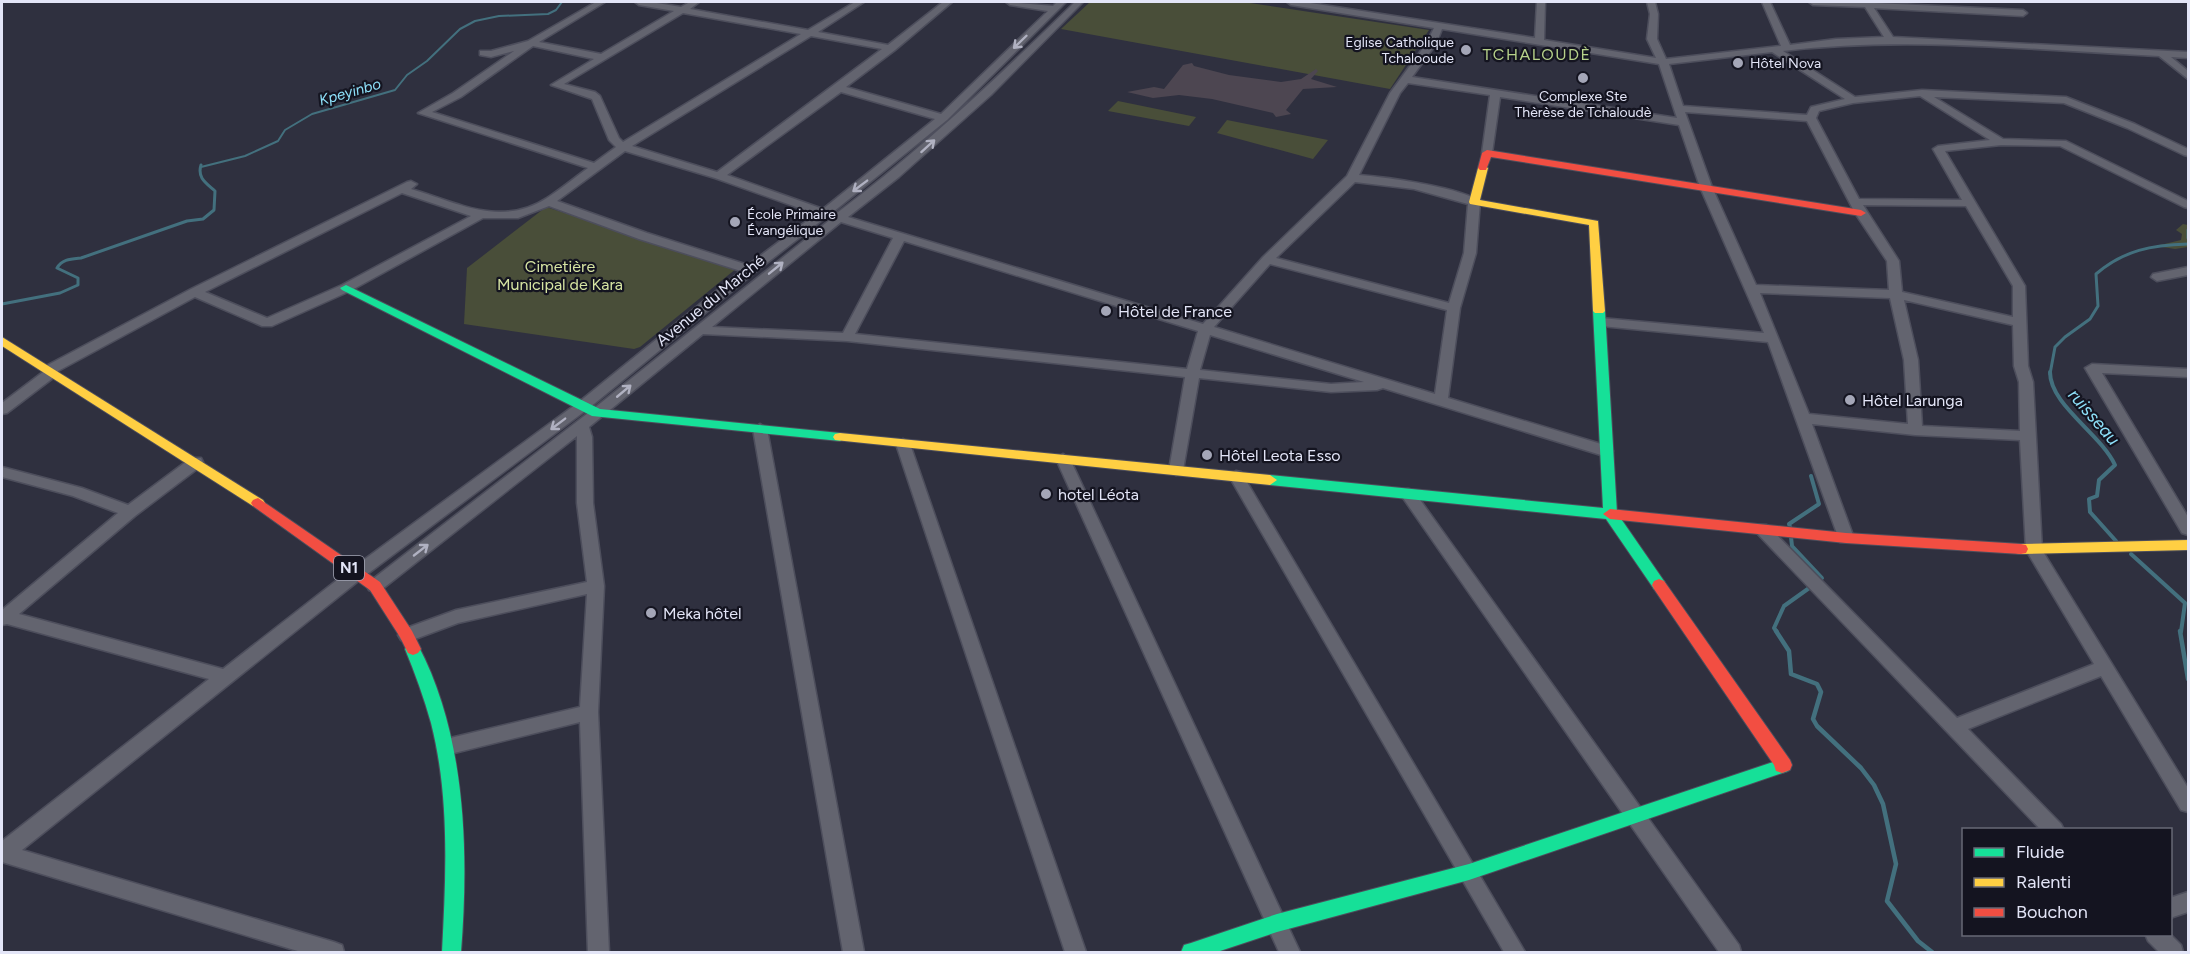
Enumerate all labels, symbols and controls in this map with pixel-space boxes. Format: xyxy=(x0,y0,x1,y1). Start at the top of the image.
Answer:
place label: Eglise Catholique Tchalooude xyxy=(1345,34,1454,67)
one-way arrow xyxy=(1013,35,1028,49)
marker: Eglise Catholique Tchalooude xyxy=(1459,43,1473,57)
district label: TCHALOUDÈ xyxy=(1483,45,1591,64)
place label: Hôtel Nova xyxy=(1750,55,1821,72)
marker: Hôtel Nova xyxy=(1731,56,1745,70)
marker: Complexe Ste Thèrèse de Tchaloudè xyxy=(1576,71,1590,85)
water label: Kpeyinbo xyxy=(317,75,383,109)
place label: Complexe Ste Thèrèse de Tchaloudè xyxy=(1515,88,1652,121)
one-way arrow xyxy=(920,139,935,153)
one-way arrow xyxy=(852,180,868,192)
place label: École Primaire Évangélique xyxy=(747,206,836,239)
marker: École Primaire Évangélique xyxy=(728,215,742,229)
street label: Avenue du Marché xyxy=(652,251,768,350)
park label: Cimetière Municipal de Kara xyxy=(497,257,623,294)
one-way arrow xyxy=(768,262,784,275)
place label: Hôtel de France xyxy=(1118,302,1232,321)
marker: Hôtel de France xyxy=(1099,304,1113,318)
one-way arrow xyxy=(616,384,632,397)
water label: ruisseau xyxy=(2063,384,2125,450)
place label: Hôtel Larunga xyxy=(1862,391,1963,410)
marker: Hôtel Larunga xyxy=(1843,393,1857,407)
one-way arrow xyxy=(551,418,567,430)
place label: Hôtel Leota Esso xyxy=(1219,446,1341,465)
marker: Hôtel Leota Esso xyxy=(1200,448,1214,462)
place label: hotel Léota xyxy=(1058,485,1139,504)
marker: hotel Léota xyxy=(1039,487,1053,501)
one-way arrow xyxy=(413,543,429,556)
road number: N1 xyxy=(334,556,364,580)
place label: Meka hôtel xyxy=(663,604,741,623)
marker: Meka hôtel xyxy=(644,606,658,620)
legend xyxy=(1962,828,2172,936)
text: Fluide xyxy=(2016,841,2065,863)
text: Ralenti xyxy=(2016,871,2071,893)
text: Bouchon xyxy=(2016,901,2088,923)

